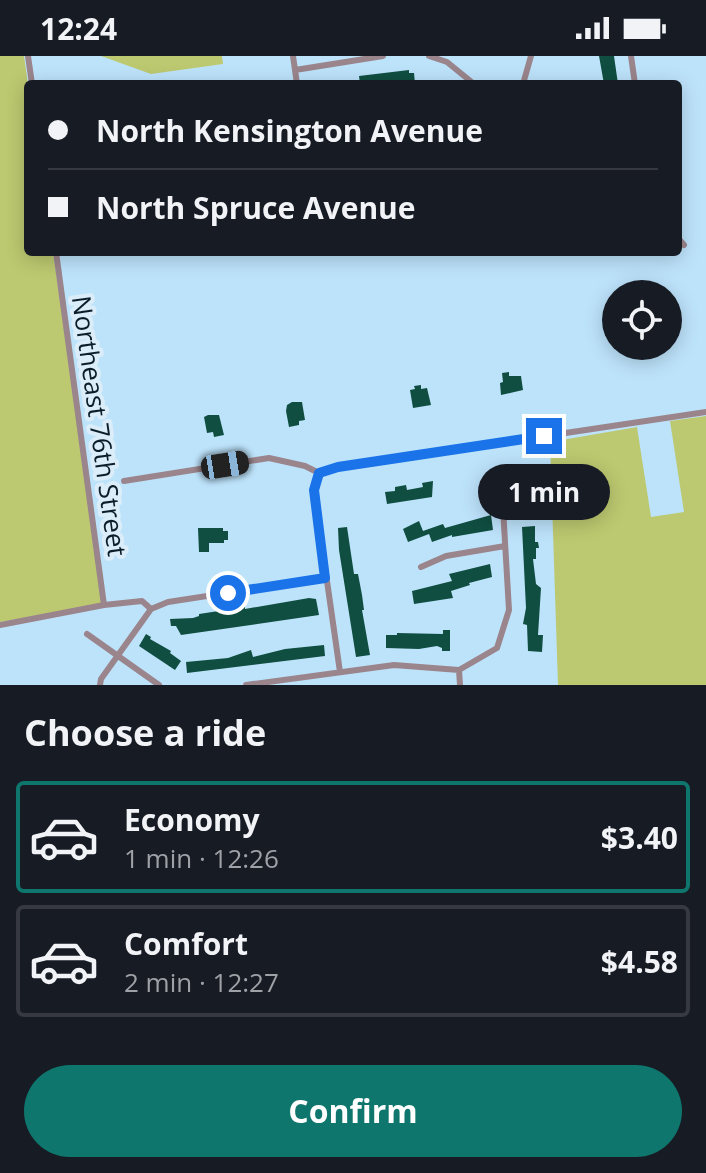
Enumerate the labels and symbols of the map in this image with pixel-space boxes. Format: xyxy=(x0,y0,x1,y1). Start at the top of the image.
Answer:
street label: Northeast 76th Street xyxy=(64,293,136,559)
route end xyxy=(526,418,562,454)
car xyxy=(199,449,251,481)
callout: 1 min xyxy=(478,464,610,520)
route start xyxy=(210,575,246,611)

